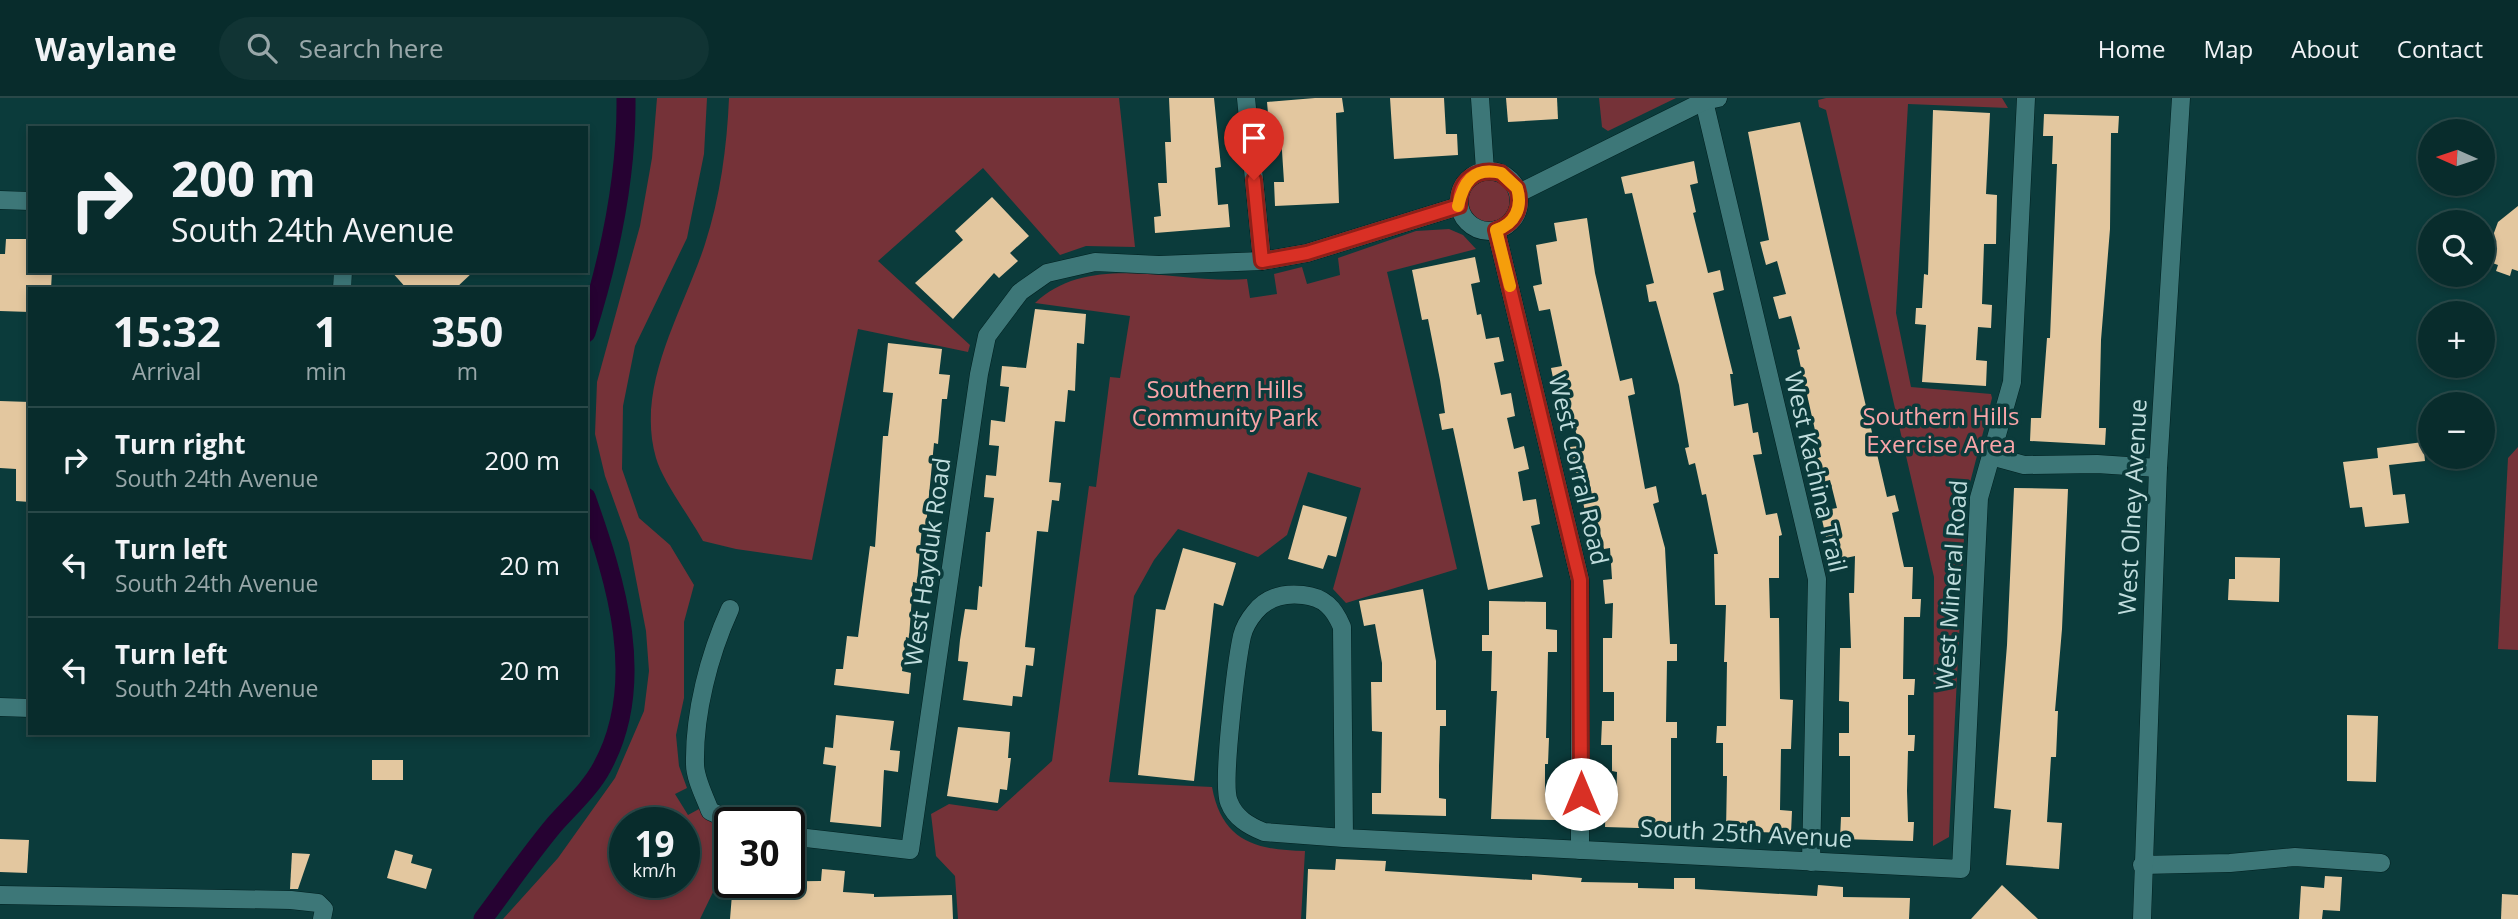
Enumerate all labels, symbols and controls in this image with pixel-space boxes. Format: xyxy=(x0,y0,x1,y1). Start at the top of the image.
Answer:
search box xyxy=(219,17,709,80)
text: Waylane xyxy=(35,26,177,71)
icon: search xyxy=(243,29,281,67)
text: Search here xyxy=(299,30,444,66)
text: Home xyxy=(2098,32,2166,65)
text: Map xyxy=(2204,32,2253,65)
text: About xyxy=(2291,32,2359,65)
text: Contact xyxy=(2397,32,2483,65)
pin xyxy=(1224,108,1284,180)
icon: arrive xyxy=(1235,119,1273,157)
north arrow xyxy=(2418,119,2496,196)
map controls xyxy=(2418,119,2495,469)
text: 200 m xyxy=(171,145,316,211)
icon: right xyxy=(56,154,147,245)
text: South 24th Avenue xyxy=(171,208,454,251)
button: search xyxy=(2418,210,2495,287)
button: + xyxy=(2418,301,2495,378)
text: 15:32 xyxy=(113,302,221,359)
text: 1 xyxy=(314,302,338,359)
text: 350 xyxy=(431,302,503,359)
text: Arrival xyxy=(132,355,201,387)
text: min xyxy=(305,355,347,387)
text: m xyxy=(457,355,478,387)
street label: West Kachina Trail xyxy=(1777,368,1856,575)
street label: West Corral Road xyxy=(1542,371,1617,568)
park label: Southern Hills Community Park xyxy=(1132,372,1319,433)
button: − xyxy=(2418,392,2495,469)
street label: West Olney Avenue xyxy=(2109,398,2154,616)
park label: Southern Hills Exercise Area xyxy=(1862,399,2020,460)
text: Turn right xyxy=(115,426,246,462)
icon: right xyxy=(56,441,94,479)
text: 200 m xyxy=(485,442,560,478)
street label: West Hayduk Road xyxy=(896,455,957,668)
text: South 24th Avenue xyxy=(115,462,319,494)
street label: West Mineral Road xyxy=(1927,479,1974,691)
text: Turn left xyxy=(115,531,227,567)
icon: left xyxy=(56,546,94,584)
text: 20 m xyxy=(499,547,560,583)
text: South 24th Avenue xyxy=(115,567,319,599)
text: Turn left xyxy=(115,636,227,672)
icon: left xyxy=(56,651,94,689)
text: 20 m xyxy=(499,652,560,688)
text: South 24th Avenue xyxy=(115,672,319,704)
position arrow xyxy=(1544,757,1618,831)
speed limit sign: 30 xyxy=(714,807,805,898)
street label: South 25th Avenue xyxy=(1639,810,1853,855)
text: 19 xyxy=(634,820,675,867)
text: km/h xyxy=(633,858,676,882)

